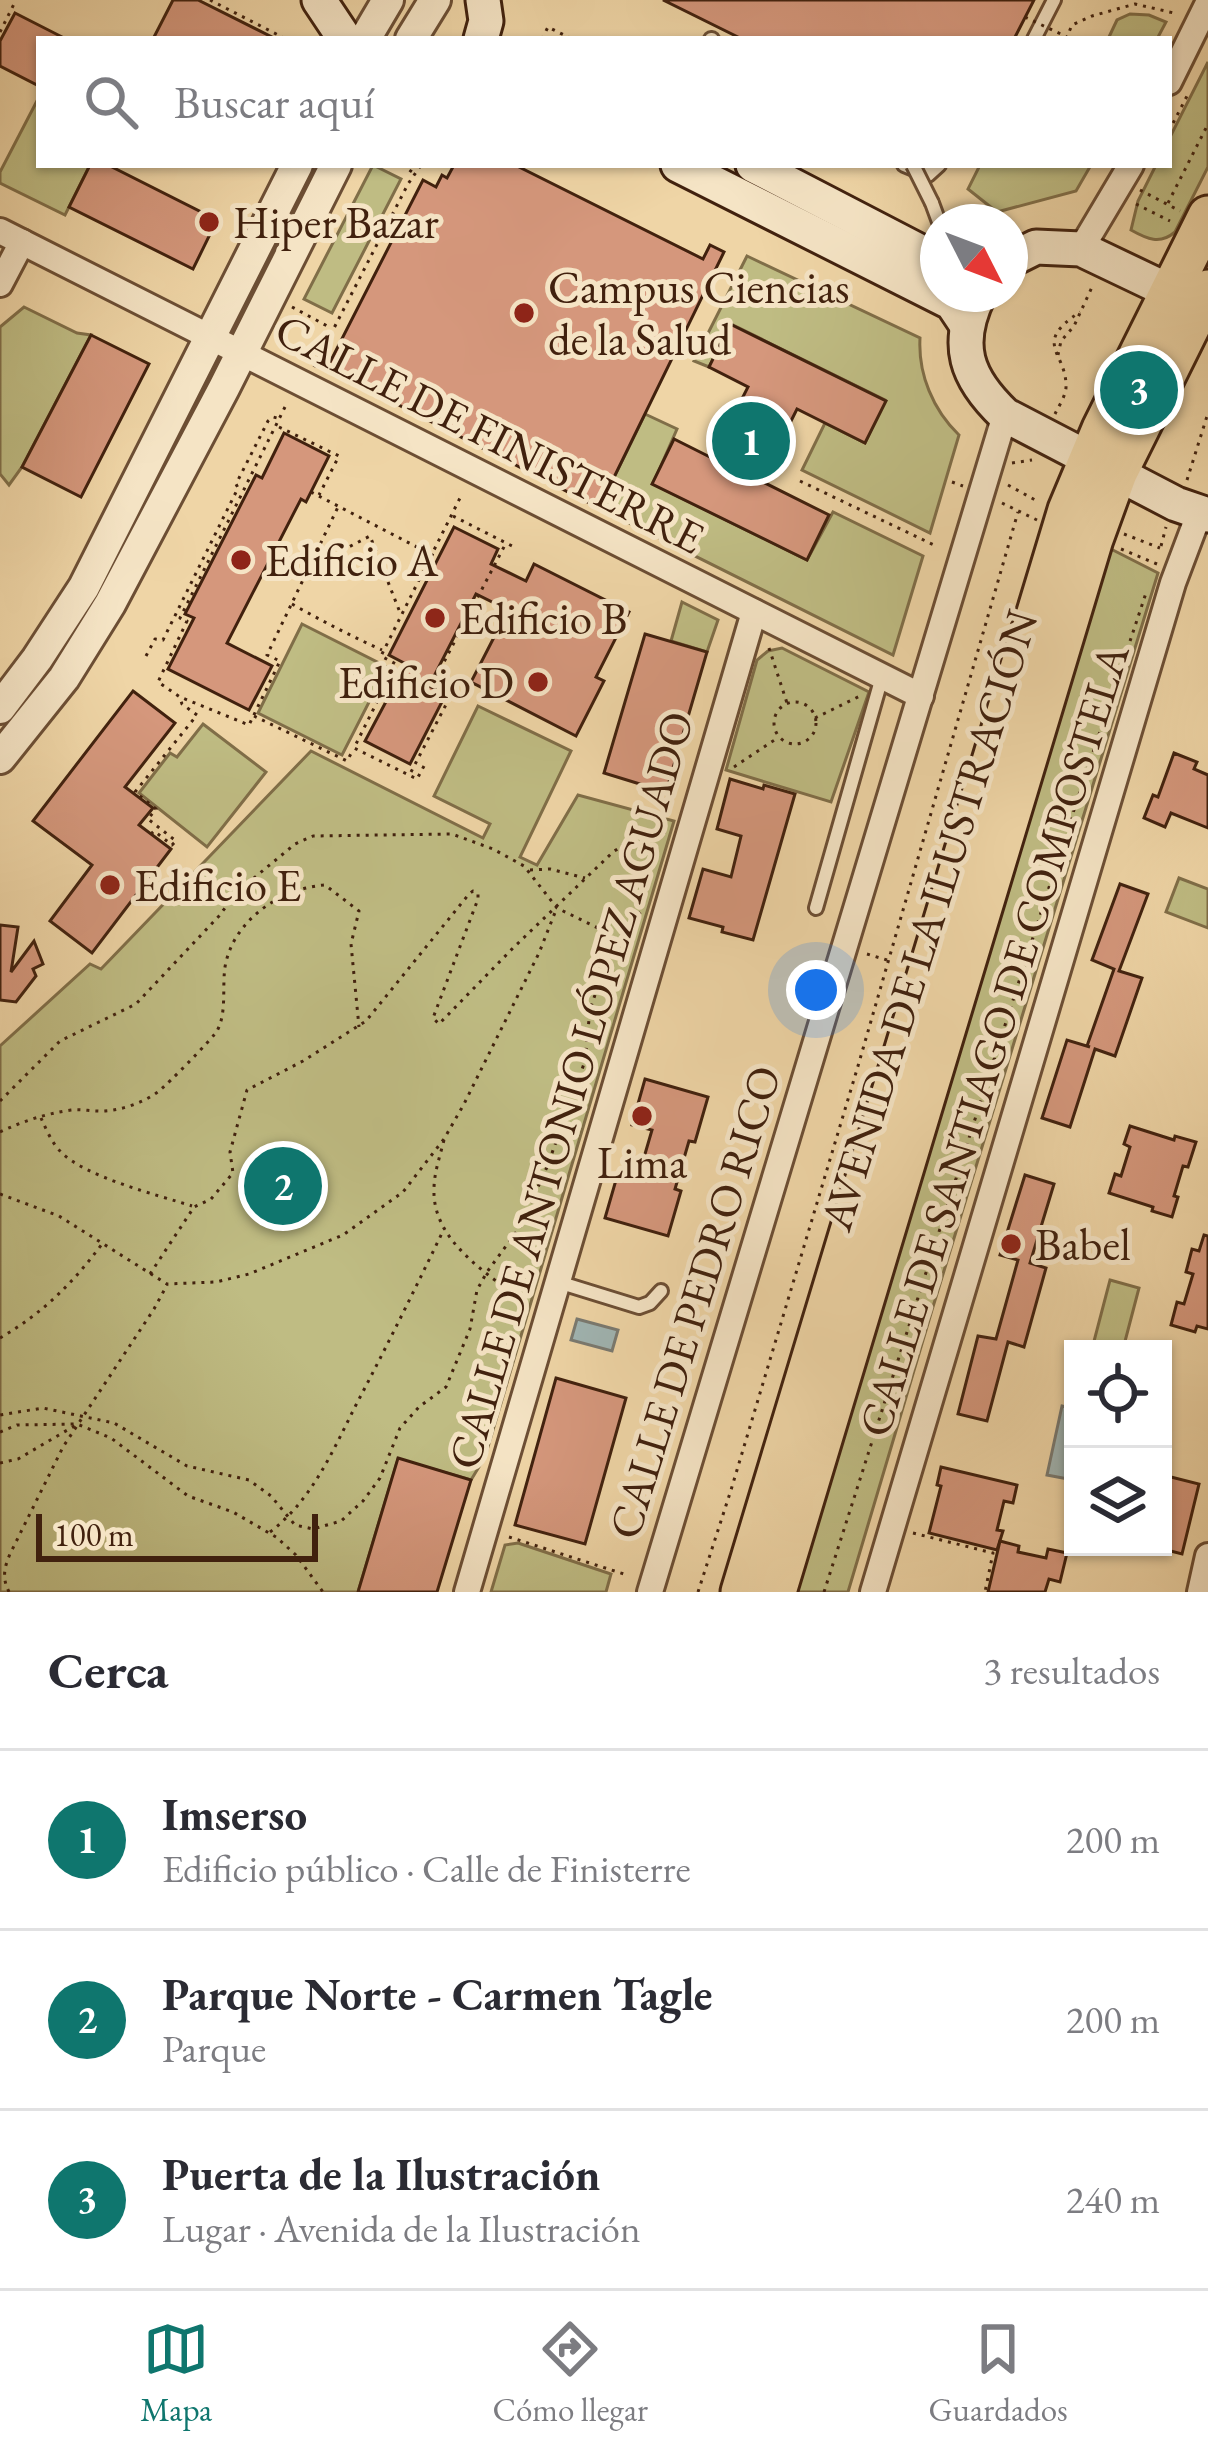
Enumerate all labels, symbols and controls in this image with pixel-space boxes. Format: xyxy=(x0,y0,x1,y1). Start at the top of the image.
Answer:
search box xyxy=(36,36,1172,168)
icon: search xyxy=(78,69,144,135)
text: Buscar aquí xyxy=(174,73,374,131)
place label: Hiper Bazar xyxy=(233,193,439,251)
north arrow xyxy=(920,204,1028,312)
marker: Hiper Bazar xyxy=(196,209,222,235)
place label: Campus Ciencias de la Salud xyxy=(548,258,850,368)
street label: CALLE DE FINISTERRE xyxy=(266,300,714,566)
marker: Campus Ciencias de la Salud xyxy=(511,300,537,326)
pin: 3 xyxy=(1100,345,1178,435)
pin: 1 xyxy=(712,396,790,486)
place label: Edificio A xyxy=(265,531,439,589)
marker: Edificio A xyxy=(228,547,254,573)
place label: Edificio B xyxy=(459,589,627,647)
street label: AVENIDA DE LA ILUSTRACIÓN xyxy=(806,602,1050,1238)
marker: Edificio B xyxy=(422,605,448,631)
street label: CALLE DE SANTIAGO DE COMPOSTELA xyxy=(845,636,1142,1443)
place label: Edificio D xyxy=(338,653,514,711)
marker: Edificio D xyxy=(525,669,551,695)
street label: CALLE DE ANTONIO LÓPEZ AGUADO xyxy=(434,705,706,1475)
place label: Edificio E xyxy=(134,856,301,914)
marker: Edificio E xyxy=(97,872,123,898)
your location xyxy=(786,960,846,1020)
street label: CALLE DE PEDRO RICO xyxy=(594,1058,794,1546)
marker: Lima xyxy=(629,1103,655,1129)
place label: Lima xyxy=(597,1133,687,1191)
pin: 2 xyxy=(244,1141,322,1231)
place label: Babel xyxy=(1035,1215,1131,1273)
marker: Babel xyxy=(998,1231,1024,1257)
map controls xyxy=(1064,1340,1172,1556)
button: locate xyxy=(1064,1340,1172,1448)
button: layers xyxy=(1064,1448,1172,1556)
scale bar xyxy=(36,1508,318,1561)
text: 100 m xyxy=(54,1513,134,1556)
text: Cerca xyxy=(48,1637,168,1703)
text: 3 resultados xyxy=(983,1645,1160,1696)
text: Imserso xyxy=(162,1785,307,1843)
text: 1 xyxy=(77,1814,97,1865)
text: 200 m xyxy=(1066,1814,1160,1865)
text: Edificio público · Calle de Finisterre xyxy=(162,1843,691,1894)
text: Parque Norte - Carmen Tagle xyxy=(162,1965,713,2023)
text: 2 xyxy=(77,1994,97,2045)
text: 200 m xyxy=(1066,1994,1160,2045)
text: Parque xyxy=(162,2023,266,2074)
text: Puerta de la Ilustración xyxy=(162,2145,600,2203)
text: 3 xyxy=(77,2174,97,2225)
text: 240 m xyxy=(1066,2174,1160,2225)
text: Lugar · Avenida de la Ilustración xyxy=(162,2203,641,2254)
tab: Mapa xyxy=(140,2316,212,2431)
tab: Cómo llegar xyxy=(493,2316,648,2431)
tab: Guardados xyxy=(929,2316,1068,2431)

